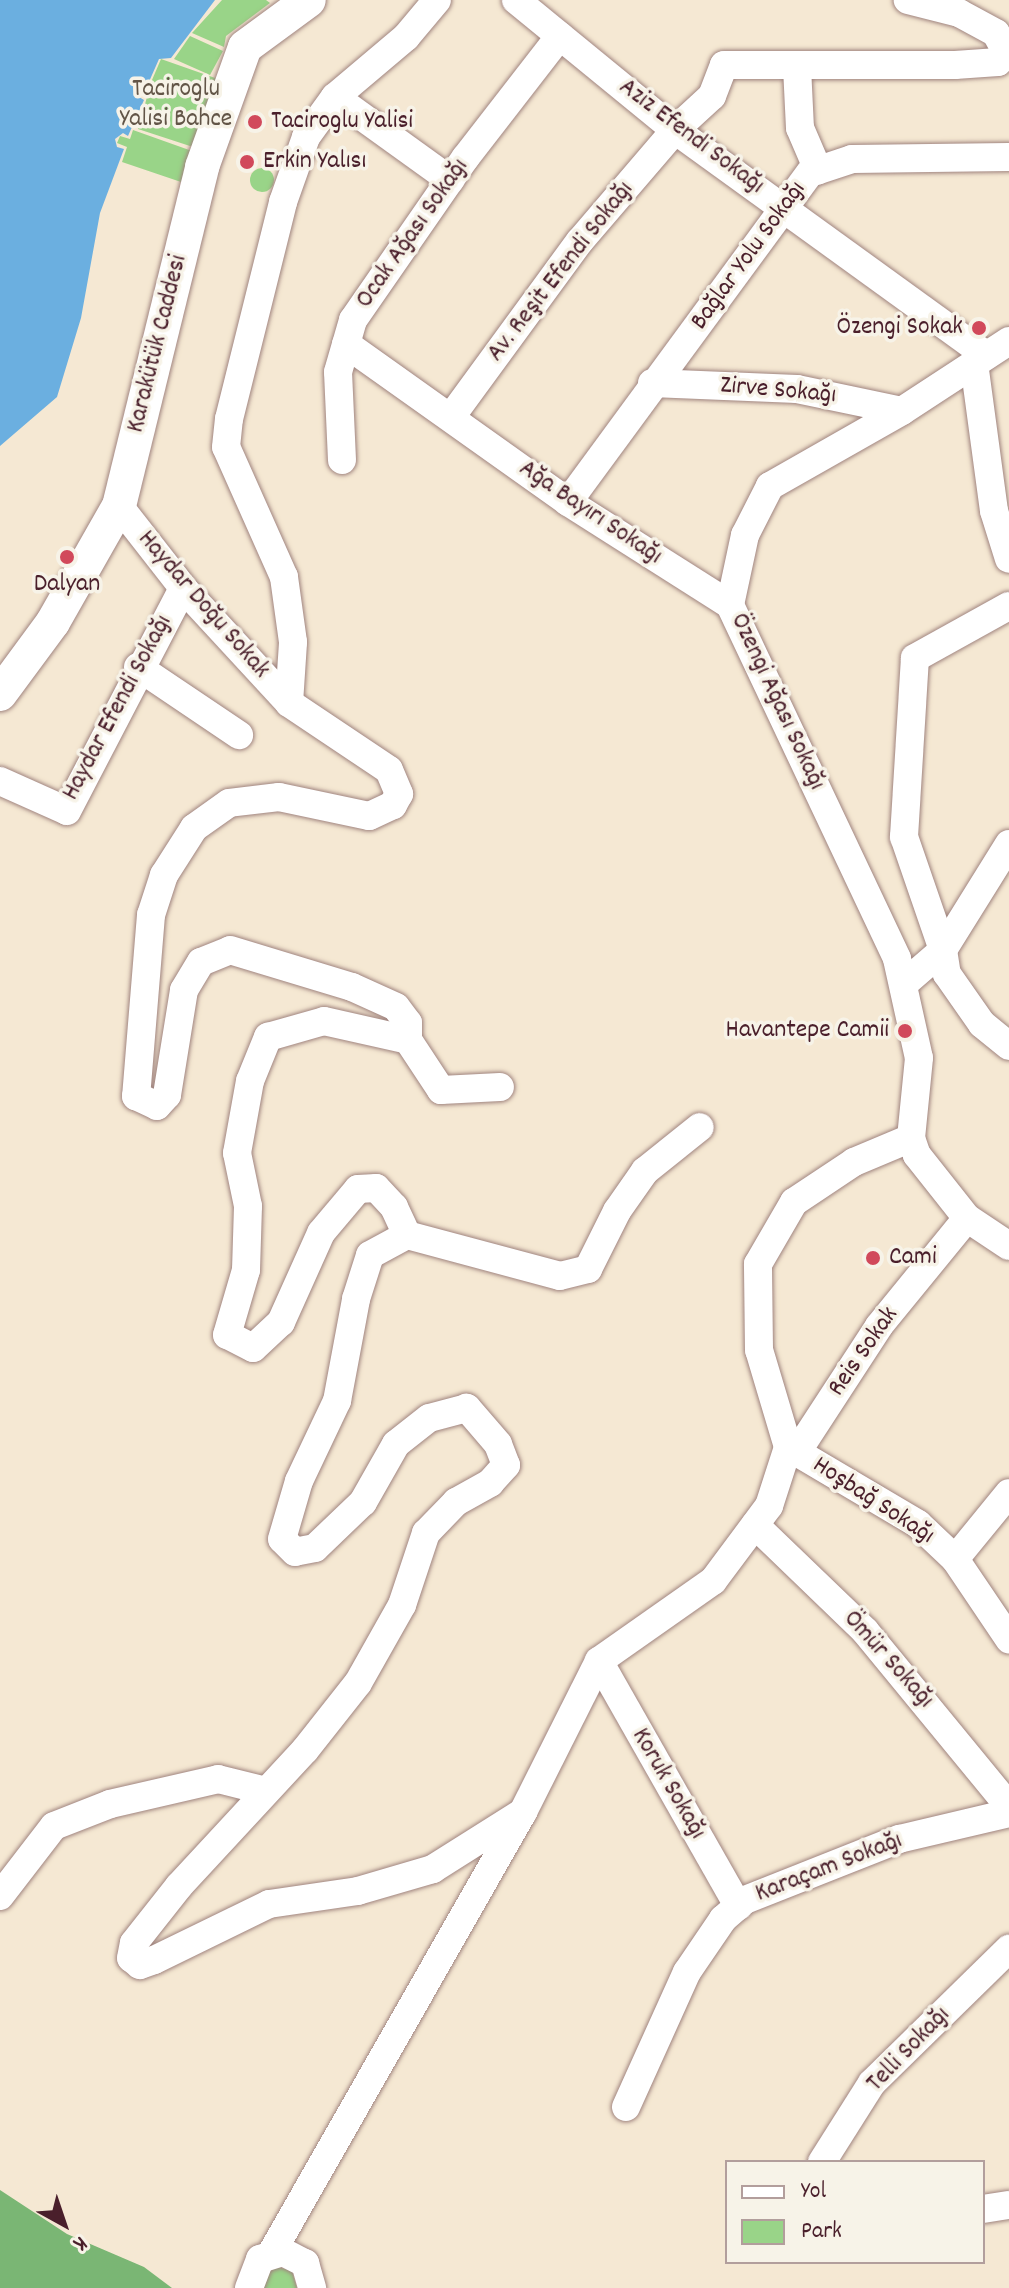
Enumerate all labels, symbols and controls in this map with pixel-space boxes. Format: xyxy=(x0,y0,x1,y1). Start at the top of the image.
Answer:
street label: Aziz Efendi Sokağı xyxy=(612,72,770,202)
park label: Taciroglu Yalisi Bahce xyxy=(120,74,232,136)
place label: Taciroglu Yalisi xyxy=(271,106,413,138)
marker: Taciroglu Yalisi xyxy=(246,113,264,131)
place label: Erkin Yalısı xyxy=(263,146,366,178)
marker: Erkin Yalısı xyxy=(238,153,256,171)
street label: Ocak Ağası Sokağı xyxy=(350,153,476,315)
street label: Bağlar Yolu Sokağı xyxy=(685,175,813,337)
street label: Av. Reşit Efendi Sokağı xyxy=(481,176,641,368)
street label: Karakütük Caddesi xyxy=(121,252,195,436)
place label: Özengi Sokak xyxy=(837,312,963,344)
marker: Özengi Sokak xyxy=(970,319,988,337)
street label: Zirve Sokağı xyxy=(719,370,837,412)
street label: Ağa Bayırı Sokağı xyxy=(512,454,668,572)
street label: Haydar Doğu Sokak xyxy=(130,525,276,685)
marker: Dalyan xyxy=(58,548,76,566)
place label: Dalyan xyxy=(34,569,100,601)
street label: Özengi Ağası Sokağı xyxy=(722,609,832,795)
street label: Haydar Efendi Sokağı xyxy=(56,610,180,806)
place label: Havantepe Camii xyxy=(726,1015,889,1047)
marker: Havantepe Camii xyxy=(896,1022,914,1040)
place label: Cami xyxy=(889,1242,937,1274)
marker: Cami xyxy=(864,1249,882,1267)
street label: Reis Sokak xyxy=(822,1301,906,1403)
street label: Hoşbağ Sokağı xyxy=(806,1450,940,1552)
street label: Ömür Sokağı xyxy=(836,1605,940,1715)
street label: Koruk Sokağı xyxy=(624,1723,712,1845)
street label: Karaçam Sokağı xyxy=(751,1826,907,1910)
street label: Telli Sokağı xyxy=(861,2001,957,2099)
legend xyxy=(725,2160,985,2264)
text: Yol xyxy=(801,2175,826,2209)
north arrow xyxy=(24,2184,104,2264)
text: Park xyxy=(801,2215,842,2249)
text: K xyxy=(66,2228,94,2258)

